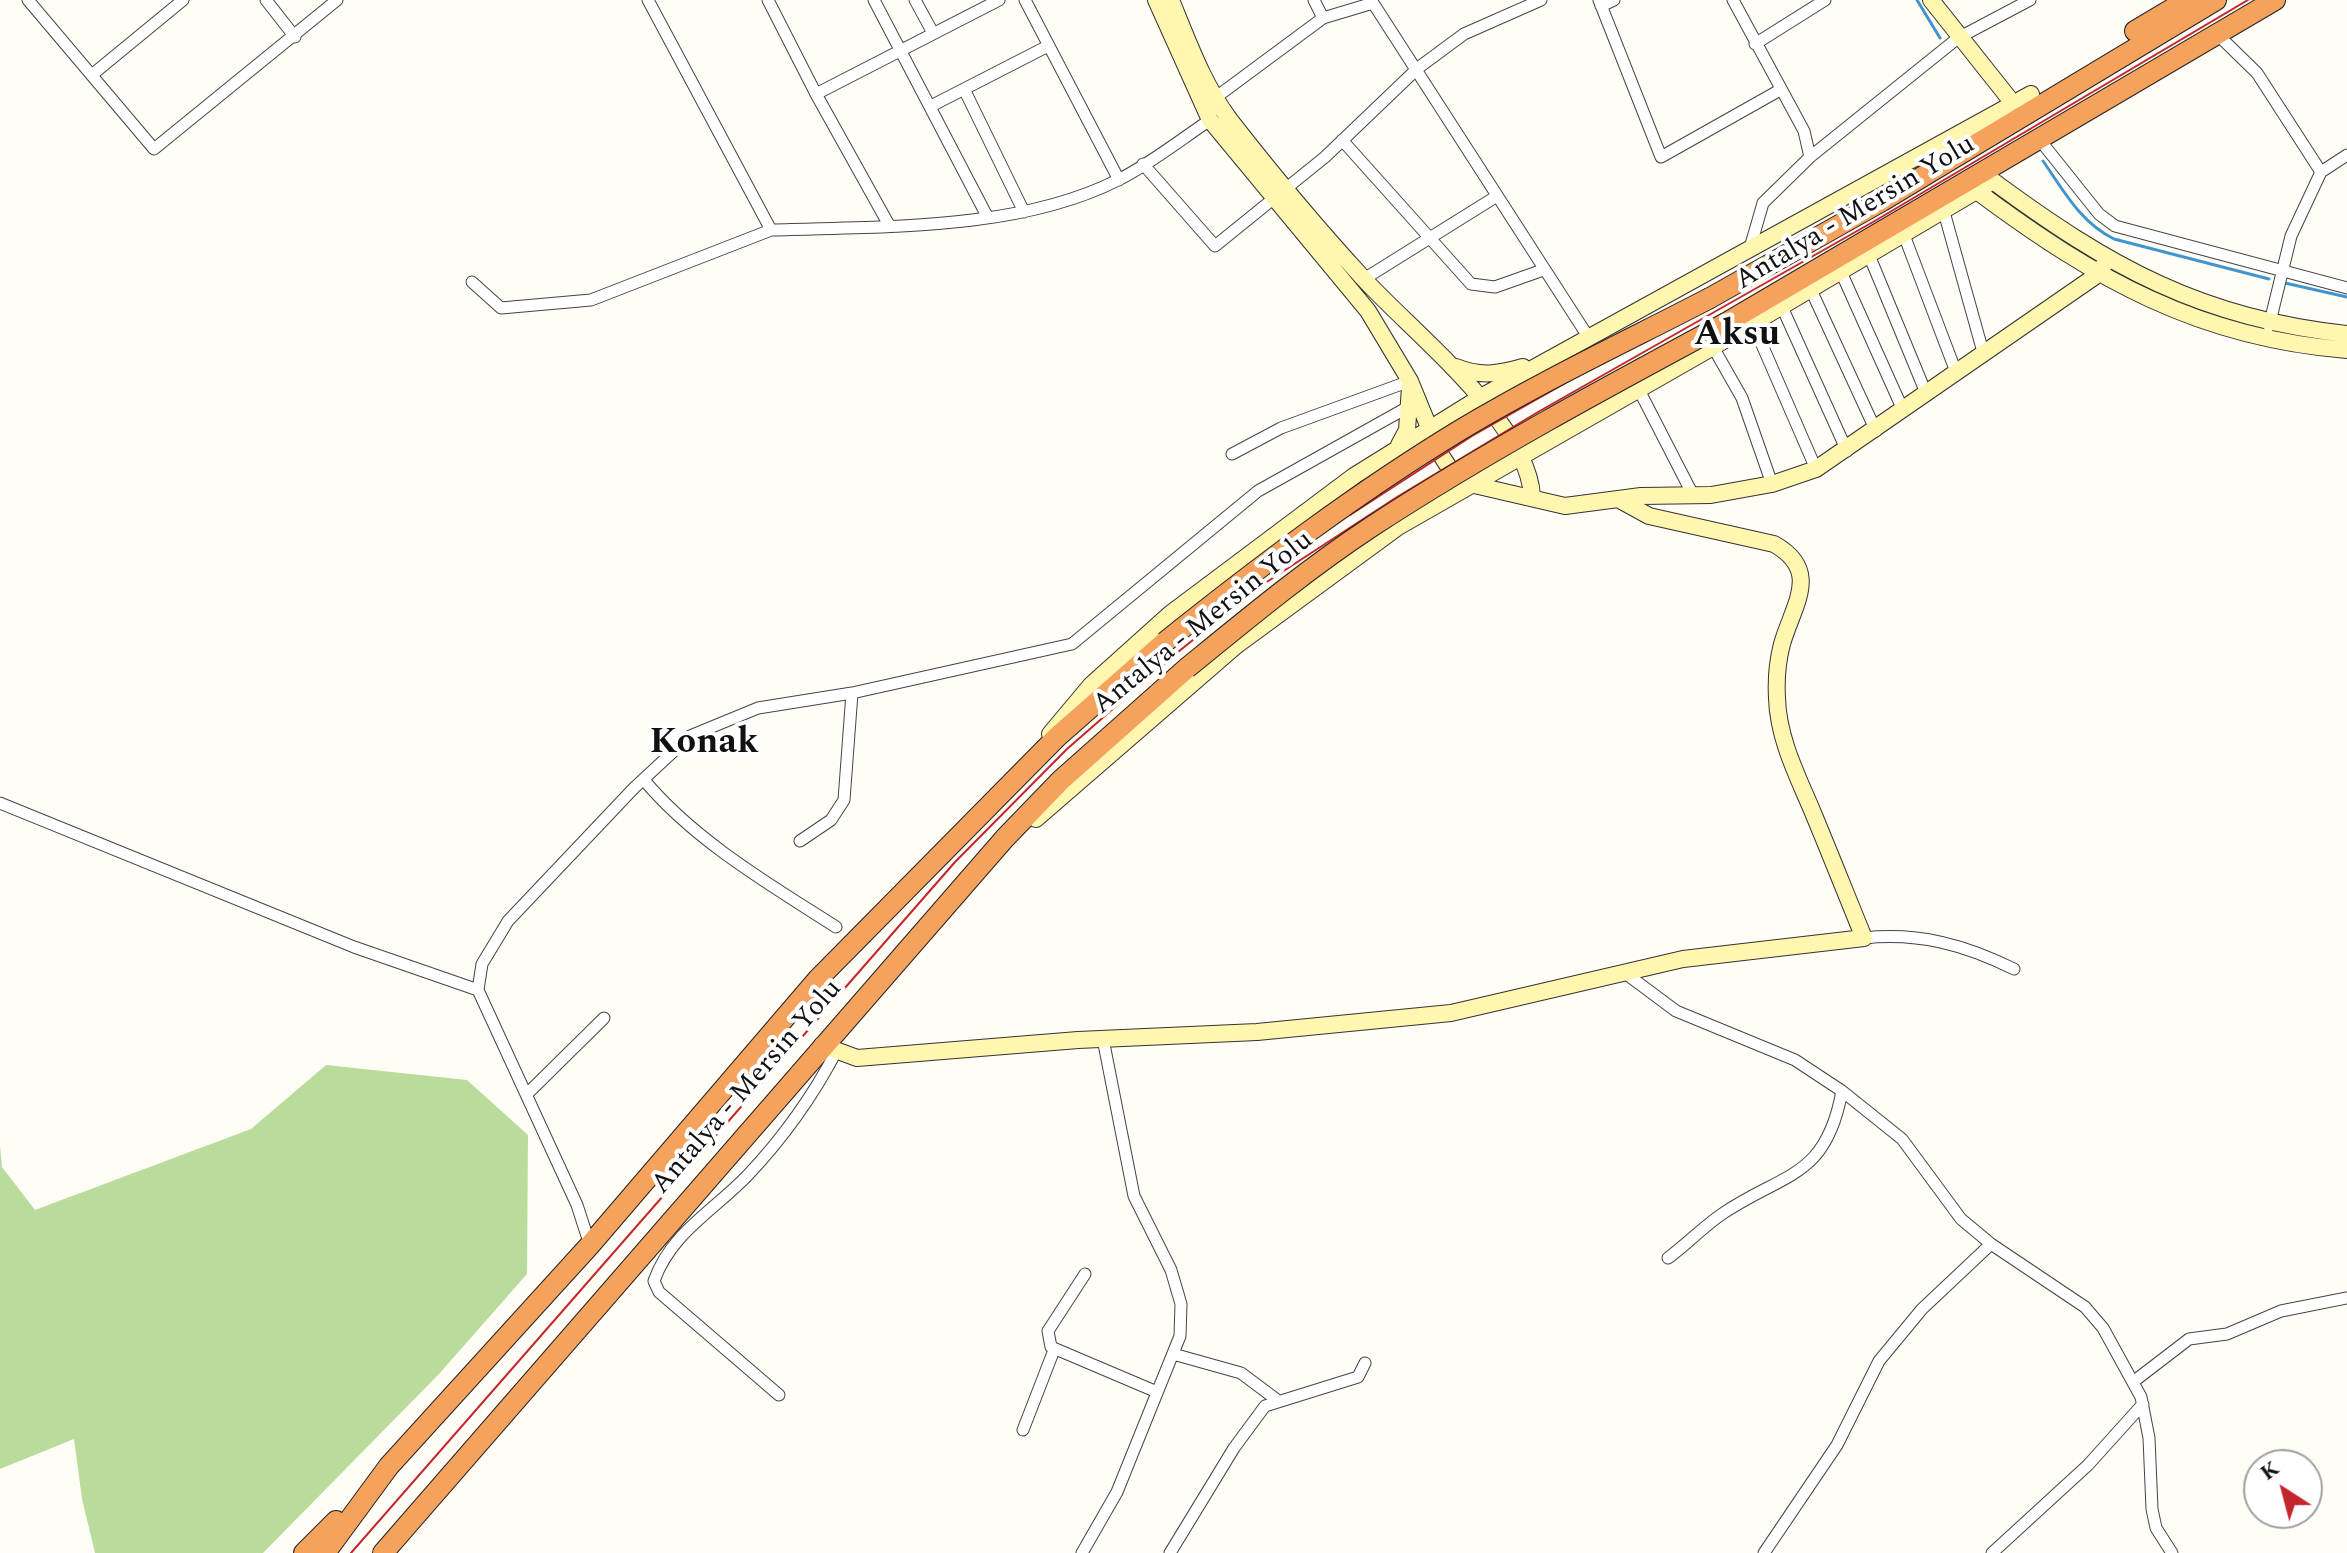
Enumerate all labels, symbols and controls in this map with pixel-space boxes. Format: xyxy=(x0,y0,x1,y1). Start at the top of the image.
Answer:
street label: Antalya - Mersin Yolu xyxy=(1730,129,1982,299)
district label: Aksu xyxy=(1694,315,1780,359)
street label: Antalya - Mersin Yolu xyxy=(1087,525,1321,723)
district label: Konak xyxy=(649,723,759,767)
street label: Antalya - Mersin Yolu xyxy=(646,974,850,1202)
north arrow xyxy=(2243,1449,2323,1529)
text: K xyxy=(2253,1452,2286,1489)

